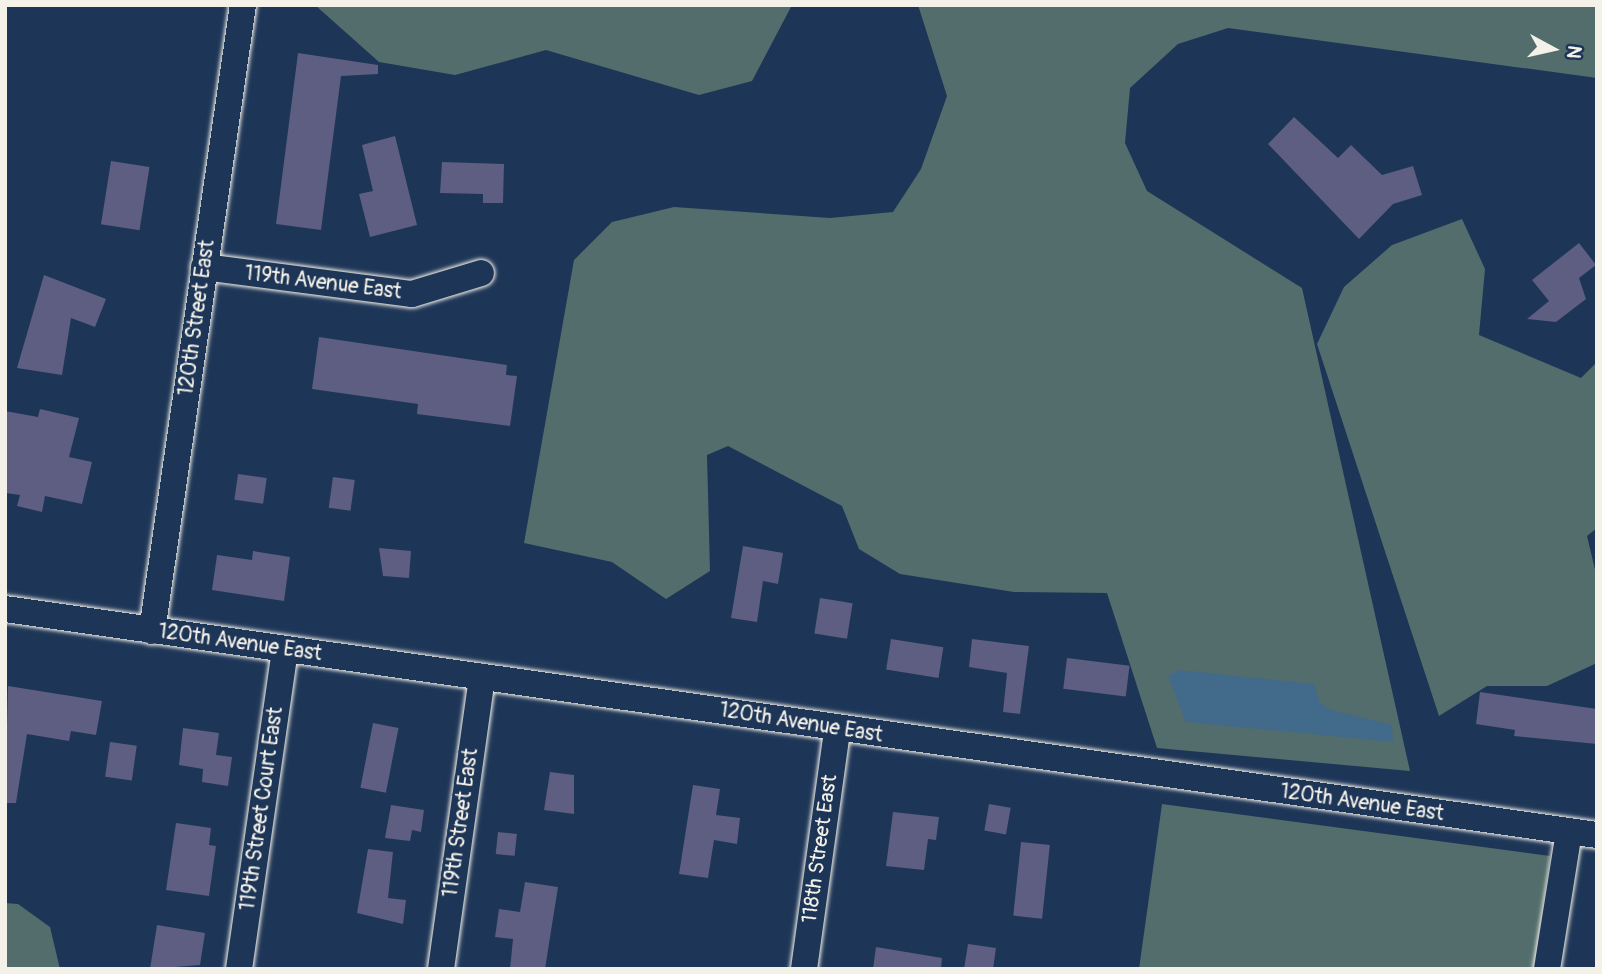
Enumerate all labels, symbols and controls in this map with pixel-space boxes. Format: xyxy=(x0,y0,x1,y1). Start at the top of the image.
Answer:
north arrow xyxy=(1518,14,1588,84)
text: N xyxy=(1561,44,1587,60)
street label: 120th Street East xyxy=(174,238,220,398)
street label: 119th Avenue East xyxy=(243,261,403,305)
street label: 120th Avenue East xyxy=(157,619,323,667)
street label: 120th Avenue East xyxy=(718,698,884,748)
street label: 119th Street Court East xyxy=(235,706,289,912)
street label: 119th Street East xyxy=(438,747,484,899)
street label: 118th Street East xyxy=(797,773,843,925)
street label: 120th Avenue East xyxy=(1279,779,1445,827)

